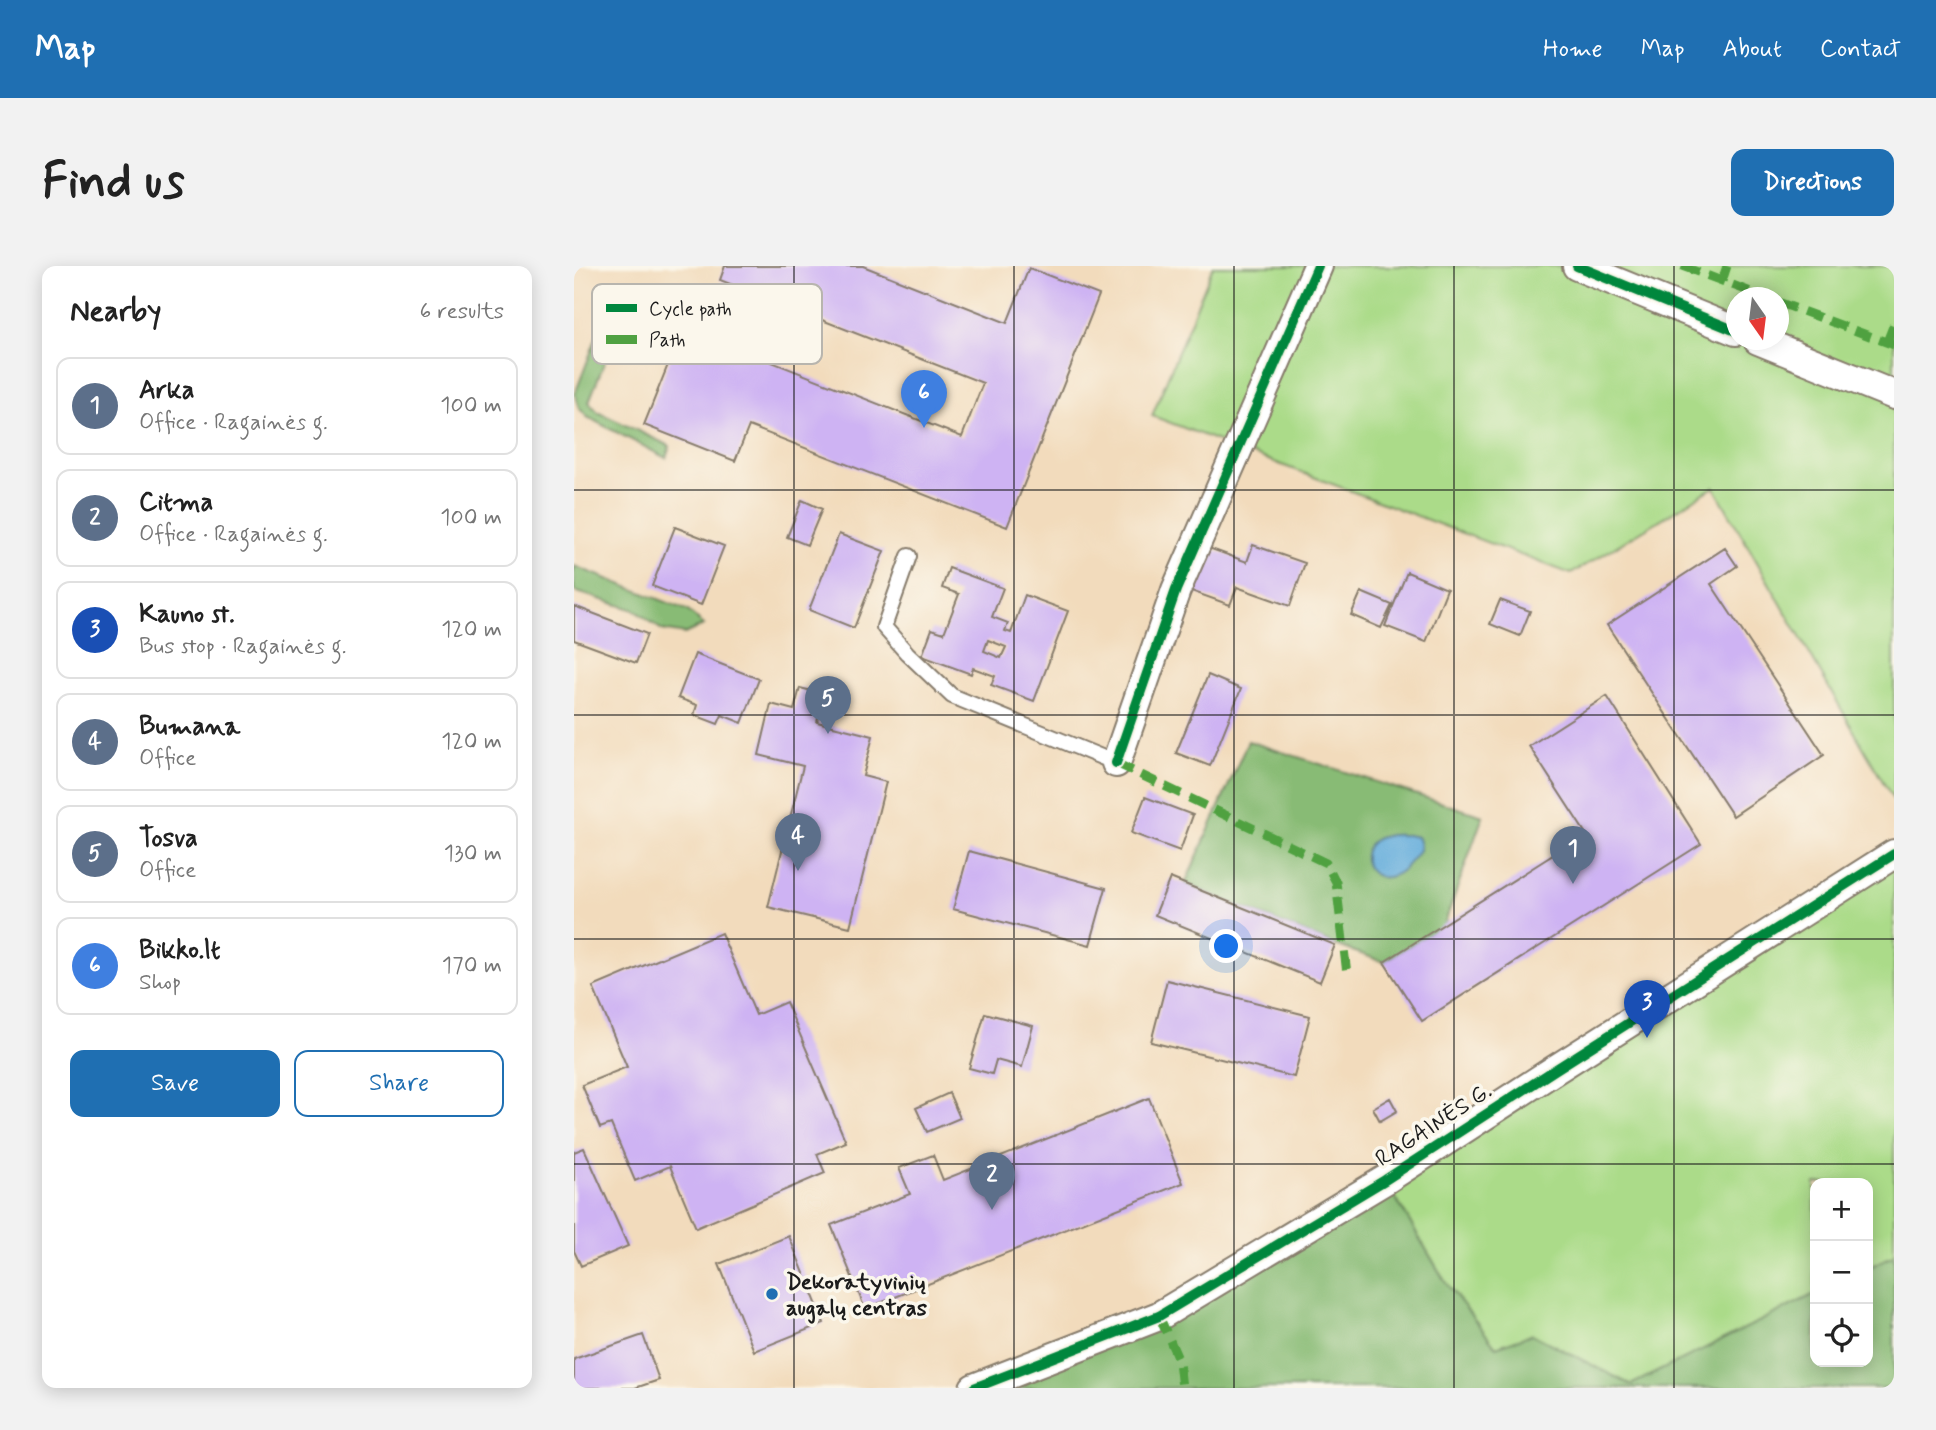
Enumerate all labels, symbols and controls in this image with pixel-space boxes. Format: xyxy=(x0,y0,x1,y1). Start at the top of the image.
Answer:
text: Map xyxy=(35,27,95,71)
text: Home xyxy=(1543,34,1603,65)
text: Map xyxy=(1641,34,1685,65)
text: About xyxy=(1723,34,1782,65)
text: Contact xyxy=(1820,34,1901,65)
button: Directions xyxy=(1731,149,1894,216)
text: Find us xyxy=(42,150,185,215)
legend xyxy=(592,284,822,364)
north arrow xyxy=(1726,287,1789,350)
text: Nearby xyxy=(70,292,161,331)
text: 6 results xyxy=(420,297,504,327)
text: Cycle path xyxy=(649,297,732,322)
text: Path xyxy=(649,328,686,353)
pin: 6 xyxy=(901,370,947,428)
text: Arka xyxy=(139,374,194,408)
text: 1 xyxy=(90,391,100,421)
text: 100 m xyxy=(440,391,502,421)
text: Office · Ragainės g. xyxy=(139,408,328,438)
text: Citma xyxy=(139,486,213,520)
text: 2 xyxy=(89,503,101,533)
text: 100 m xyxy=(440,503,502,533)
text: Office · Ragainės g. xyxy=(139,520,328,550)
text: Kauno st. xyxy=(139,598,235,632)
text: 3 xyxy=(90,615,100,645)
text: 120 m xyxy=(441,615,502,645)
text: Bus stop · Ragainės g. xyxy=(139,632,347,662)
pin: 5 xyxy=(805,676,851,734)
text: Bumana xyxy=(139,710,240,744)
text: 4 xyxy=(88,727,102,757)
text: 120 m xyxy=(441,727,502,757)
text: Office xyxy=(139,744,196,774)
pin: 4 xyxy=(775,813,821,871)
text: Tosva xyxy=(139,822,198,856)
pin: 1 xyxy=(1550,826,1596,884)
text: 5 xyxy=(88,839,102,869)
text: 130 m xyxy=(444,839,502,869)
text: Office xyxy=(139,856,196,886)
your location xyxy=(1209,929,1243,963)
text: Bikko.lt xyxy=(139,934,220,968)
text: 6 xyxy=(89,951,101,981)
text: 170 m xyxy=(442,951,502,981)
text: Shop xyxy=(139,968,181,998)
pin: 3 xyxy=(1624,980,1670,1038)
button: Save xyxy=(70,1050,280,1117)
button: Share xyxy=(294,1050,504,1117)
street label: RAGAINĖS G. xyxy=(1370,1077,1498,1174)
pin: 2 xyxy=(969,1152,1015,1210)
map controls xyxy=(1810,1178,1873,1367)
button: + xyxy=(1810,1178,1873,1241)
button: − xyxy=(1810,1241,1873,1304)
place label: Dekoratyvinių augalų centras xyxy=(786,1268,928,1324)
marker: Dekoratyvinių augalų centras xyxy=(764,1286,780,1302)
button: locate xyxy=(1810,1304,1873,1367)

